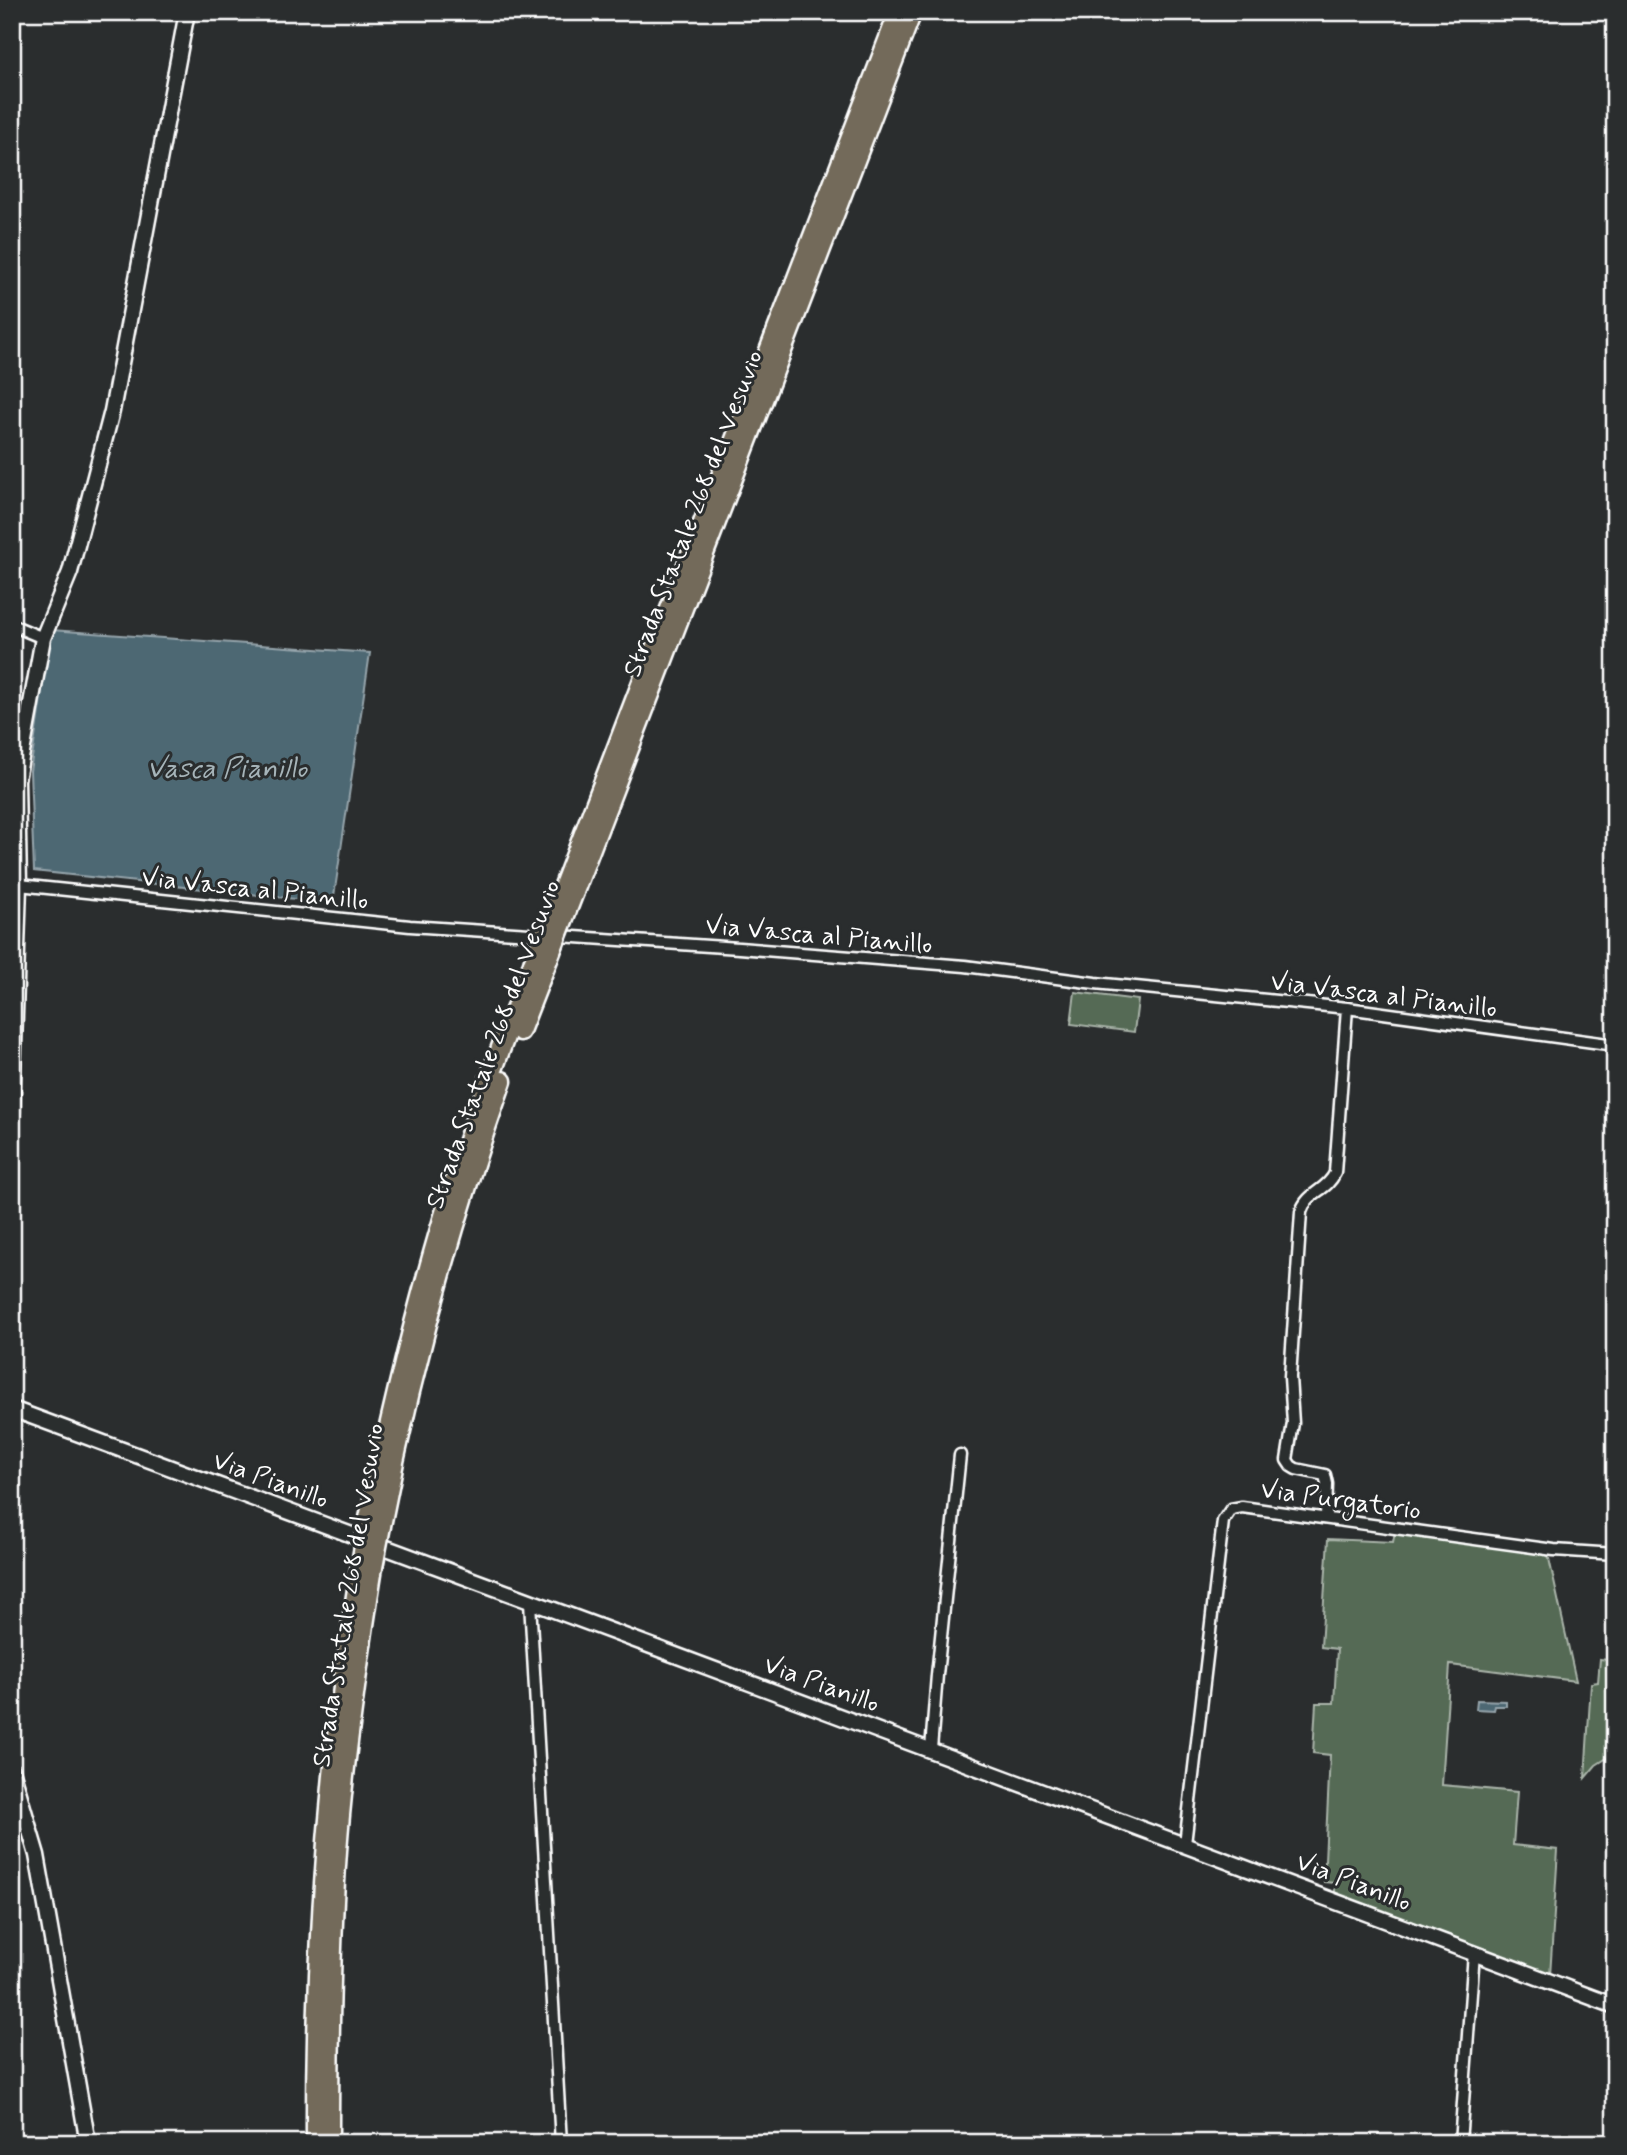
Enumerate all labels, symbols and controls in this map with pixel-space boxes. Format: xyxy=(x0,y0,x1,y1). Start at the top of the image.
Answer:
street label: Strada Statale 268 del Vesuvio xyxy=(616,345,772,682)
water label: Vasca Pianillo xyxy=(147,751,308,788)
street label: Via Vasca al Pianillo xyxy=(140,861,370,919)
street label: Strada Statale 268 del Vesuvio xyxy=(418,876,569,1214)
street label: Via Vasca al Pianillo xyxy=(704,909,934,963)
street label: Via Vasca al Pianillo xyxy=(1269,965,1499,1027)
street label: Strada Statale 268 del Vesuvio xyxy=(305,1421,393,1770)
street label: Via Pianillo xyxy=(208,1444,333,1518)
street label: Via Purgatorio xyxy=(1258,1473,1423,1531)
street label: Via Pianillo xyxy=(759,1648,884,1722)
street label: Via Pianillo xyxy=(1291,1845,1416,1920)

